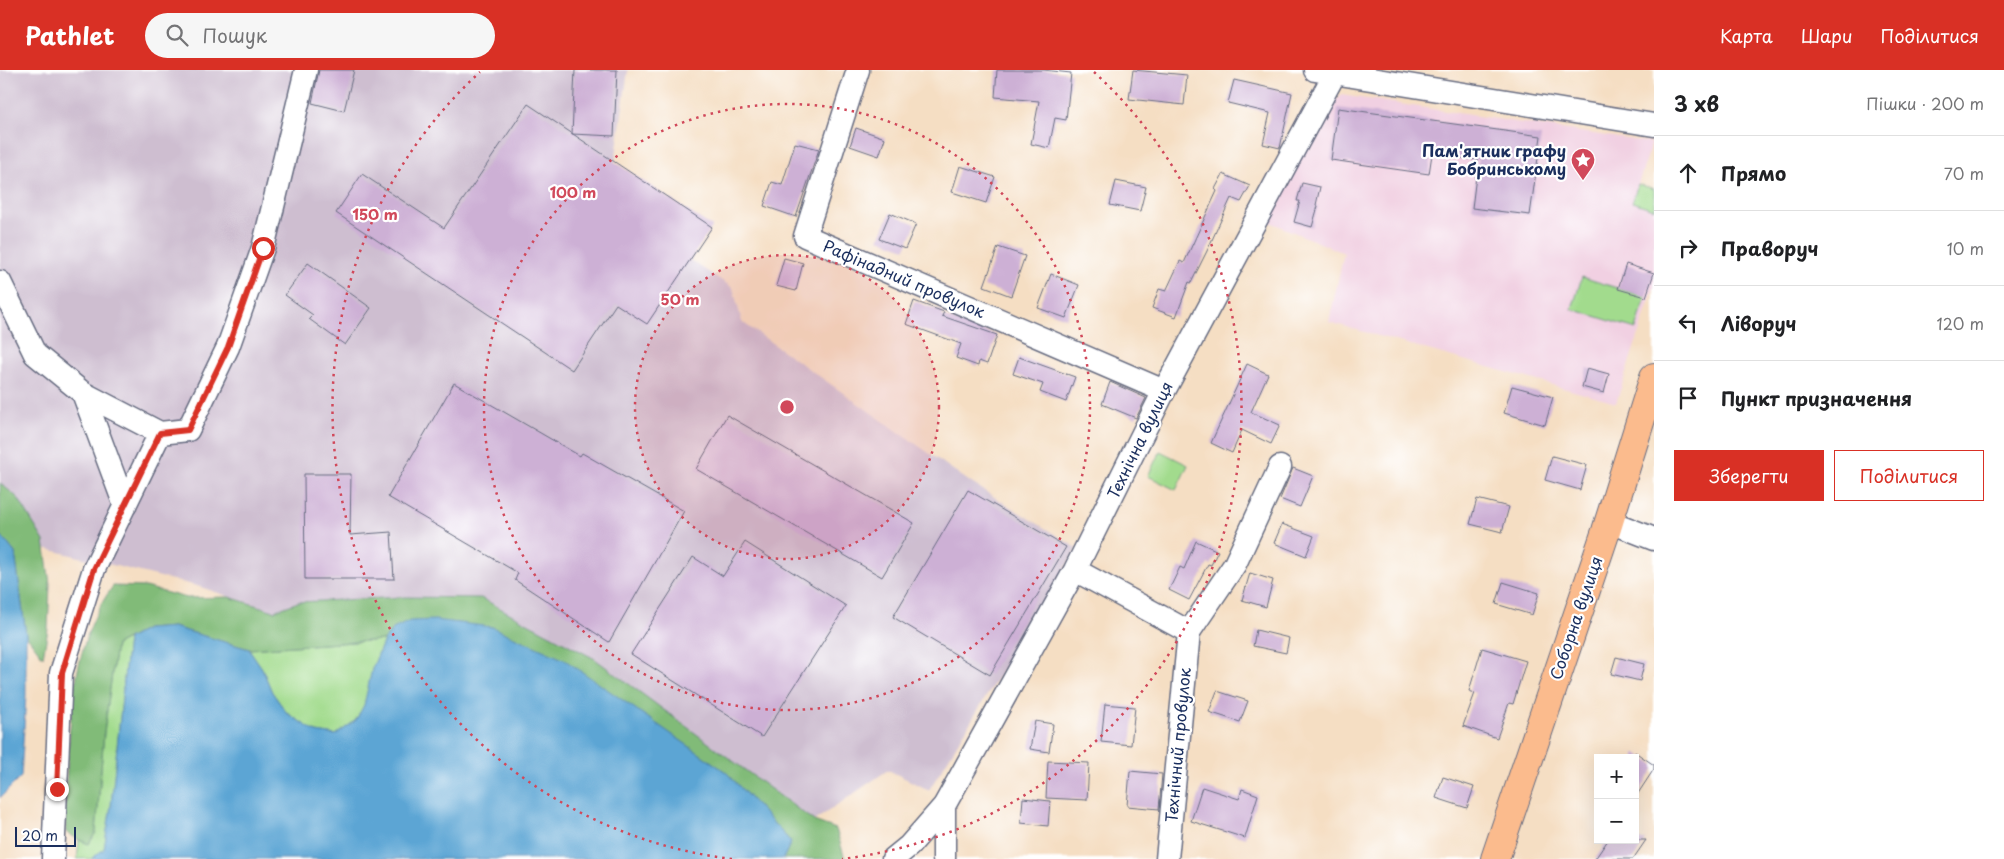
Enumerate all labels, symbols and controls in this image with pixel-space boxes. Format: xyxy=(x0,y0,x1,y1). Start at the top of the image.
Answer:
search box xyxy=(145,13,495,58)
text: Pathlet xyxy=(25,17,115,53)
icon: search xyxy=(163,21,191,49)
text: Пошук xyxy=(203,21,267,49)
text: Карта xyxy=(1720,22,1773,49)
text: Шари xyxy=(1801,22,1853,49)
text: Поділитися xyxy=(1881,22,1979,49)
text: 3 хв xyxy=(1674,87,1719,119)
text: Пішки · 200 m xyxy=(1866,91,1984,115)
place label: Пам'ятник графу Бобринському xyxy=(1422,138,1566,180)
place icon: Пам'ятник графу Бобринському xyxy=(1570,147,1596,181)
icon: ahead xyxy=(1674,159,1702,187)
text: Прямо xyxy=(1721,159,1786,187)
text: 70 m xyxy=(1944,161,1984,185)
text: 100 m xyxy=(550,180,596,203)
text: 150 m xyxy=(352,202,398,225)
street label: Рафінадний провулок xyxy=(820,233,990,323)
icon: right xyxy=(1674,234,1702,262)
text: Праворуч xyxy=(1721,234,1818,262)
text: 10 m xyxy=(1947,236,1984,260)
route start xyxy=(252,237,275,260)
text: 50 m xyxy=(661,287,699,310)
icon: left xyxy=(1674,309,1702,337)
text: Ліворуч xyxy=(1721,309,1797,337)
text: 120 m xyxy=(1937,311,1984,335)
street label: Технічна вулиця xyxy=(1100,377,1178,502)
icon: arrive xyxy=(1674,384,1702,412)
text: Пункт призначення xyxy=(1721,384,1912,412)
centre of rings xyxy=(778,398,796,416)
button: Зберегти xyxy=(1674,450,1824,501)
button: Поділитися xyxy=(1834,450,1984,501)
street label: Соборна вулиця xyxy=(1543,553,1607,683)
street label: Технічний провулок xyxy=(1158,666,1196,823)
map controls xyxy=(1594,754,1639,844)
button: + xyxy=(1594,754,1639,799)
route end xyxy=(46,778,69,801)
button: − xyxy=(1594,799,1639,844)
scale bar xyxy=(15,824,76,847)
text: 20 m xyxy=(22,825,58,846)

